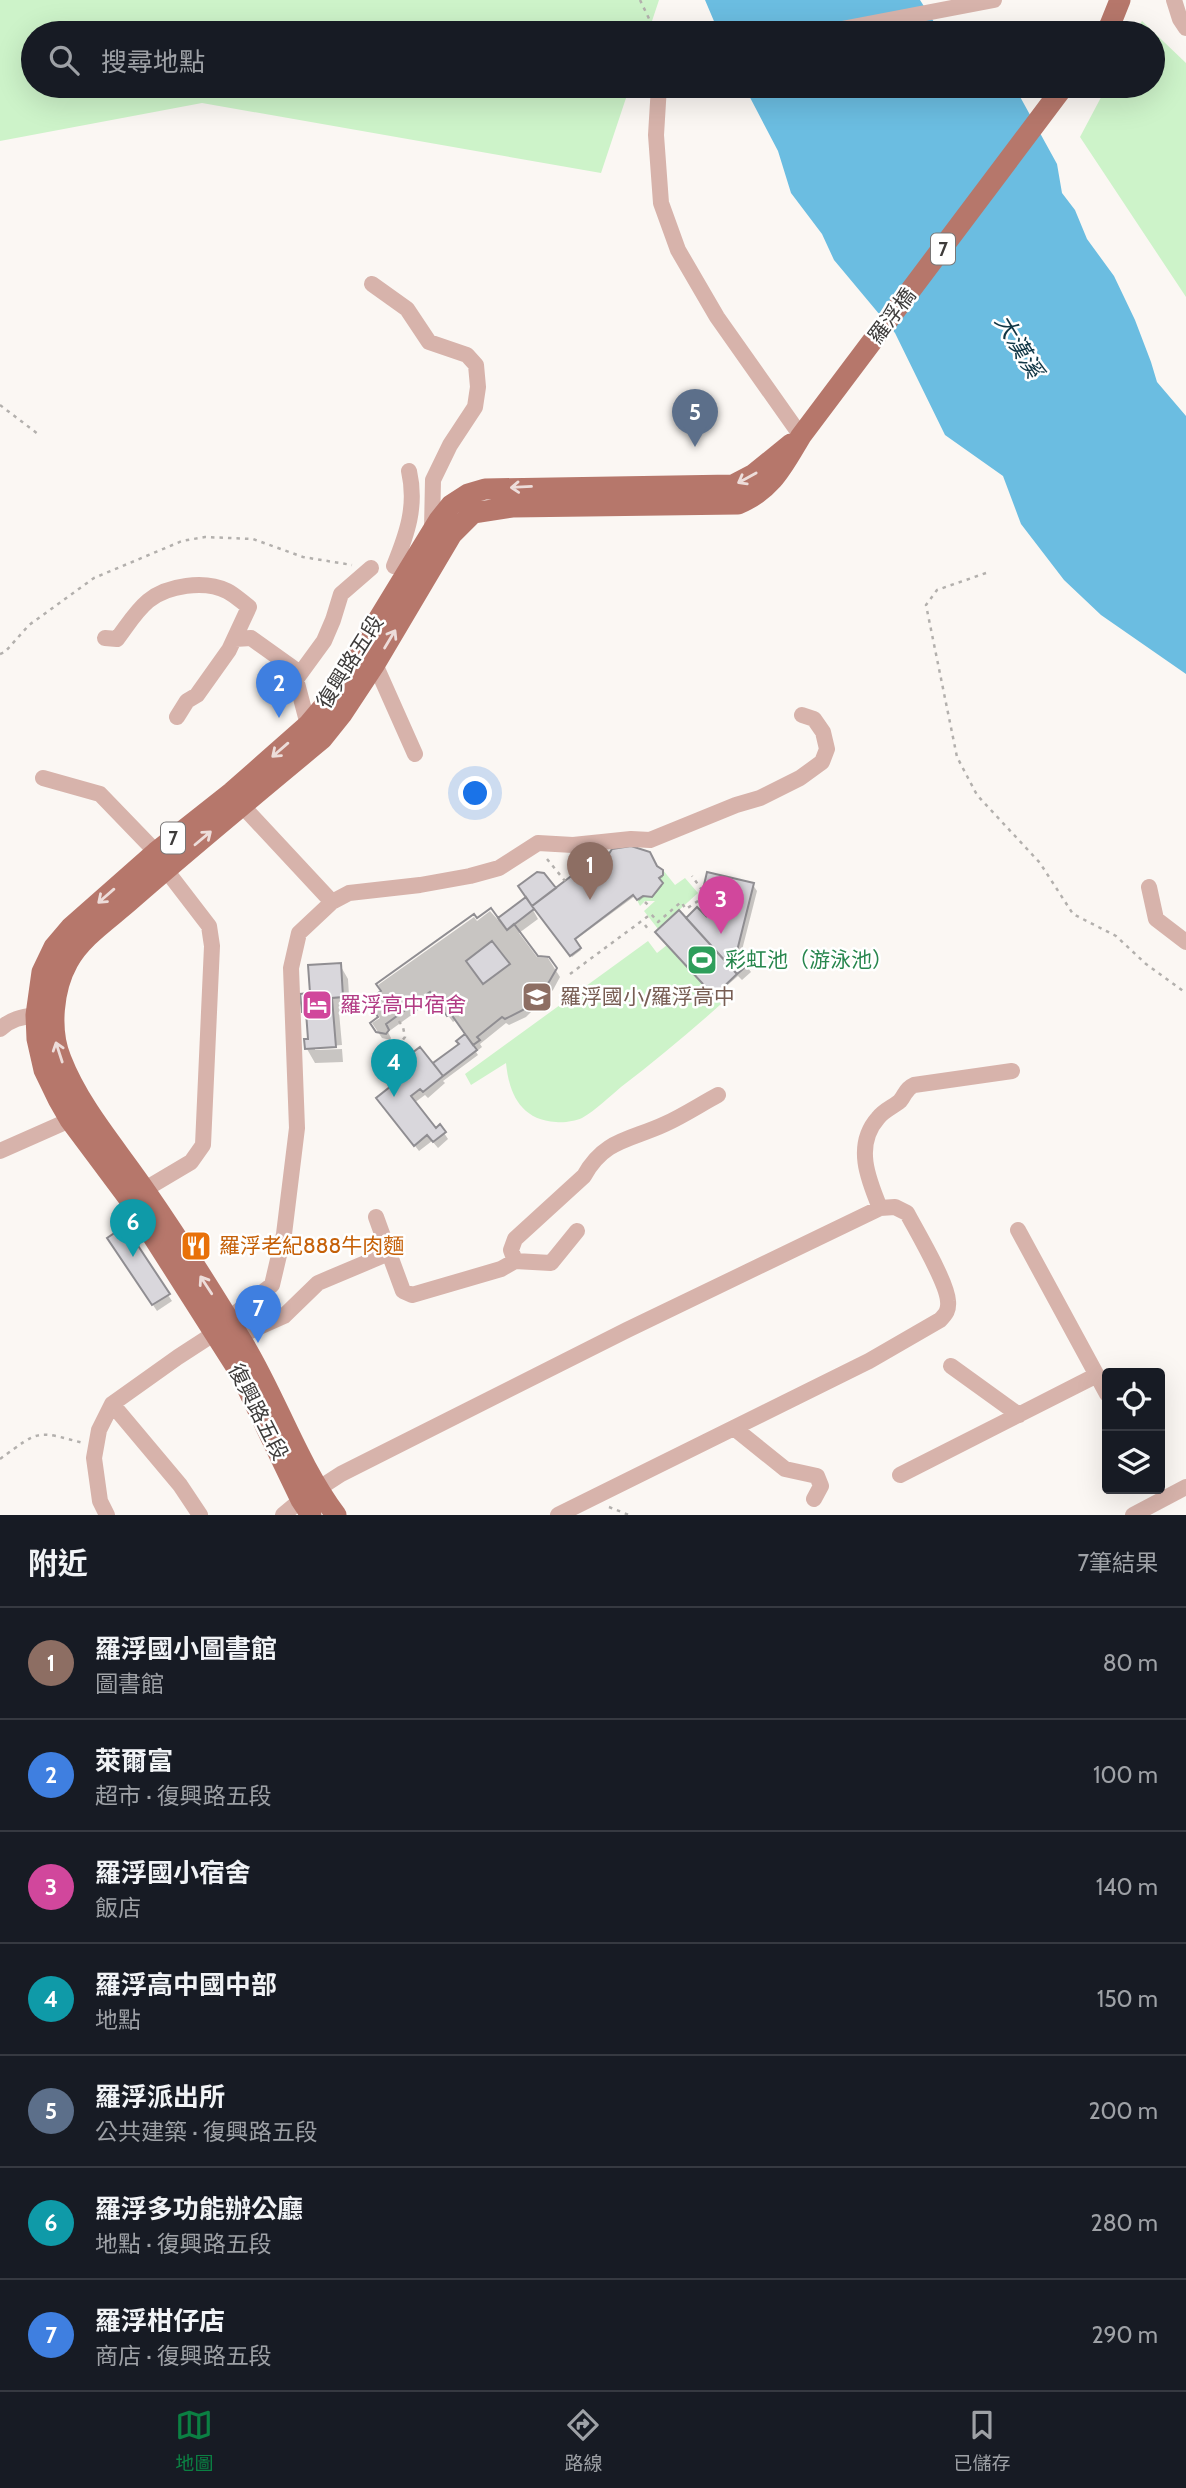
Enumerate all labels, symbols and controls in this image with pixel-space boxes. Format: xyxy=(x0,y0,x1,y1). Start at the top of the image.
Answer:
search box xyxy=(21,21,1165,98)
icon: search xyxy=(45,41,83,79)
text: 搜尋地點 xyxy=(101,46,205,78)
road number: 7 xyxy=(931,233,955,264)
street label: 羅浮橋 xyxy=(863,283,921,348)
water label: 大漢溪 xyxy=(989,309,1050,385)
pin: 5 xyxy=(672,389,718,447)
one-way arrow xyxy=(737,471,758,485)
one-way arrow xyxy=(510,480,533,493)
street label: 復興路五段 xyxy=(311,611,388,713)
one-way arrow xyxy=(383,629,397,649)
pin: 2 xyxy=(256,660,302,718)
one-way arrow xyxy=(271,742,289,758)
your location xyxy=(458,776,492,810)
road number: 7 xyxy=(161,822,185,853)
one-way arrow xyxy=(193,831,211,846)
pin: 1 xyxy=(567,842,613,900)
pin: 3 xyxy=(698,876,744,934)
one-way arrow xyxy=(97,888,115,904)
sports icon: 彩虹池（游泳池） xyxy=(685,943,719,977)
place label: 彩虹池（游泳池） xyxy=(725,947,893,972)
school or university icon: 羅浮國小/羅浮高中 xyxy=(520,980,554,1014)
place label: 羅浮國小/羅浮高中 xyxy=(560,984,735,1009)
hotel icon: 羅浮高中宿舍 xyxy=(300,988,334,1022)
place label: 羅浮高中宿舍 xyxy=(340,992,466,1017)
pin: 4 xyxy=(371,1039,417,1097)
one-way arrow xyxy=(52,1042,64,1064)
pin: 6 xyxy=(110,1199,156,1257)
restaurant icon: 羅浮老紀888牛肉麵 xyxy=(179,1229,213,1263)
place label: 羅浮老紀888牛肉麵 xyxy=(219,1233,404,1258)
one-way arrow xyxy=(199,1276,213,1296)
pin: 7 xyxy=(235,1285,281,1343)
street label: 復興路五段 xyxy=(223,1359,293,1464)
map controls xyxy=(1102,1368,1165,1494)
button: locate xyxy=(1102,1368,1165,1431)
button: layers xyxy=(1102,1431,1165,1494)
text: 附近 xyxy=(28,1545,88,1582)
text: 7筆結果 xyxy=(1077,1549,1158,1577)
text: 羅浮國小圖書館 xyxy=(95,1633,277,1665)
text: 1 xyxy=(47,1649,55,1677)
text: 80 m xyxy=(1103,1649,1158,1677)
text: 圖書館 xyxy=(95,1670,164,1698)
text: 萊爾富 xyxy=(95,1745,173,1777)
text: 2 xyxy=(45,1761,57,1789)
text: 100 m xyxy=(1093,1761,1158,1789)
text: 超市 · 復興路五段 xyxy=(95,1782,272,1810)
text: 羅浮國小宿舍 xyxy=(95,1857,251,1889)
text: 3 xyxy=(45,1873,57,1901)
text: 140 m xyxy=(1096,1873,1158,1901)
text: 飯店 xyxy=(95,1894,141,1922)
text: 羅浮高中國中部 xyxy=(95,1969,277,2001)
text: 4 xyxy=(44,1985,58,2013)
text: 150 m xyxy=(1097,1985,1158,2013)
text: 地點 xyxy=(95,2006,141,2034)
text: 羅浮派出所 xyxy=(95,2081,225,2113)
text: 5 xyxy=(45,2097,57,2125)
text: 200 m xyxy=(1088,2097,1158,2125)
text: 公共建築 · 復興路五段 xyxy=(95,2118,318,2146)
text: 羅浮多功能辦公廳 xyxy=(95,2193,303,2225)
text: 6 xyxy=(45,2209,57,2237)
text: 280 m xyxy=(1091,2209,1158,2237)
text: 地點 · 復興路五段 xyxy=(95,2230,272,2258)
text: 羅浮柑仔店 xyxy=(95,2305,225,2337)
text: 7 xyxy=(45,2321,57,2349)
text: 290 m xyxy=(1091,2321,1158,2349)
text: 商店 · 復興路五段 xyxy=(95,2342,272,2370)
tab: 地圖 xyxy=(175,2406,214,2475)
tab: 路線 xyxy=(564,2406,603,2475)
tab: 已儲存 xyxy=(953,2406,1011,2475)

